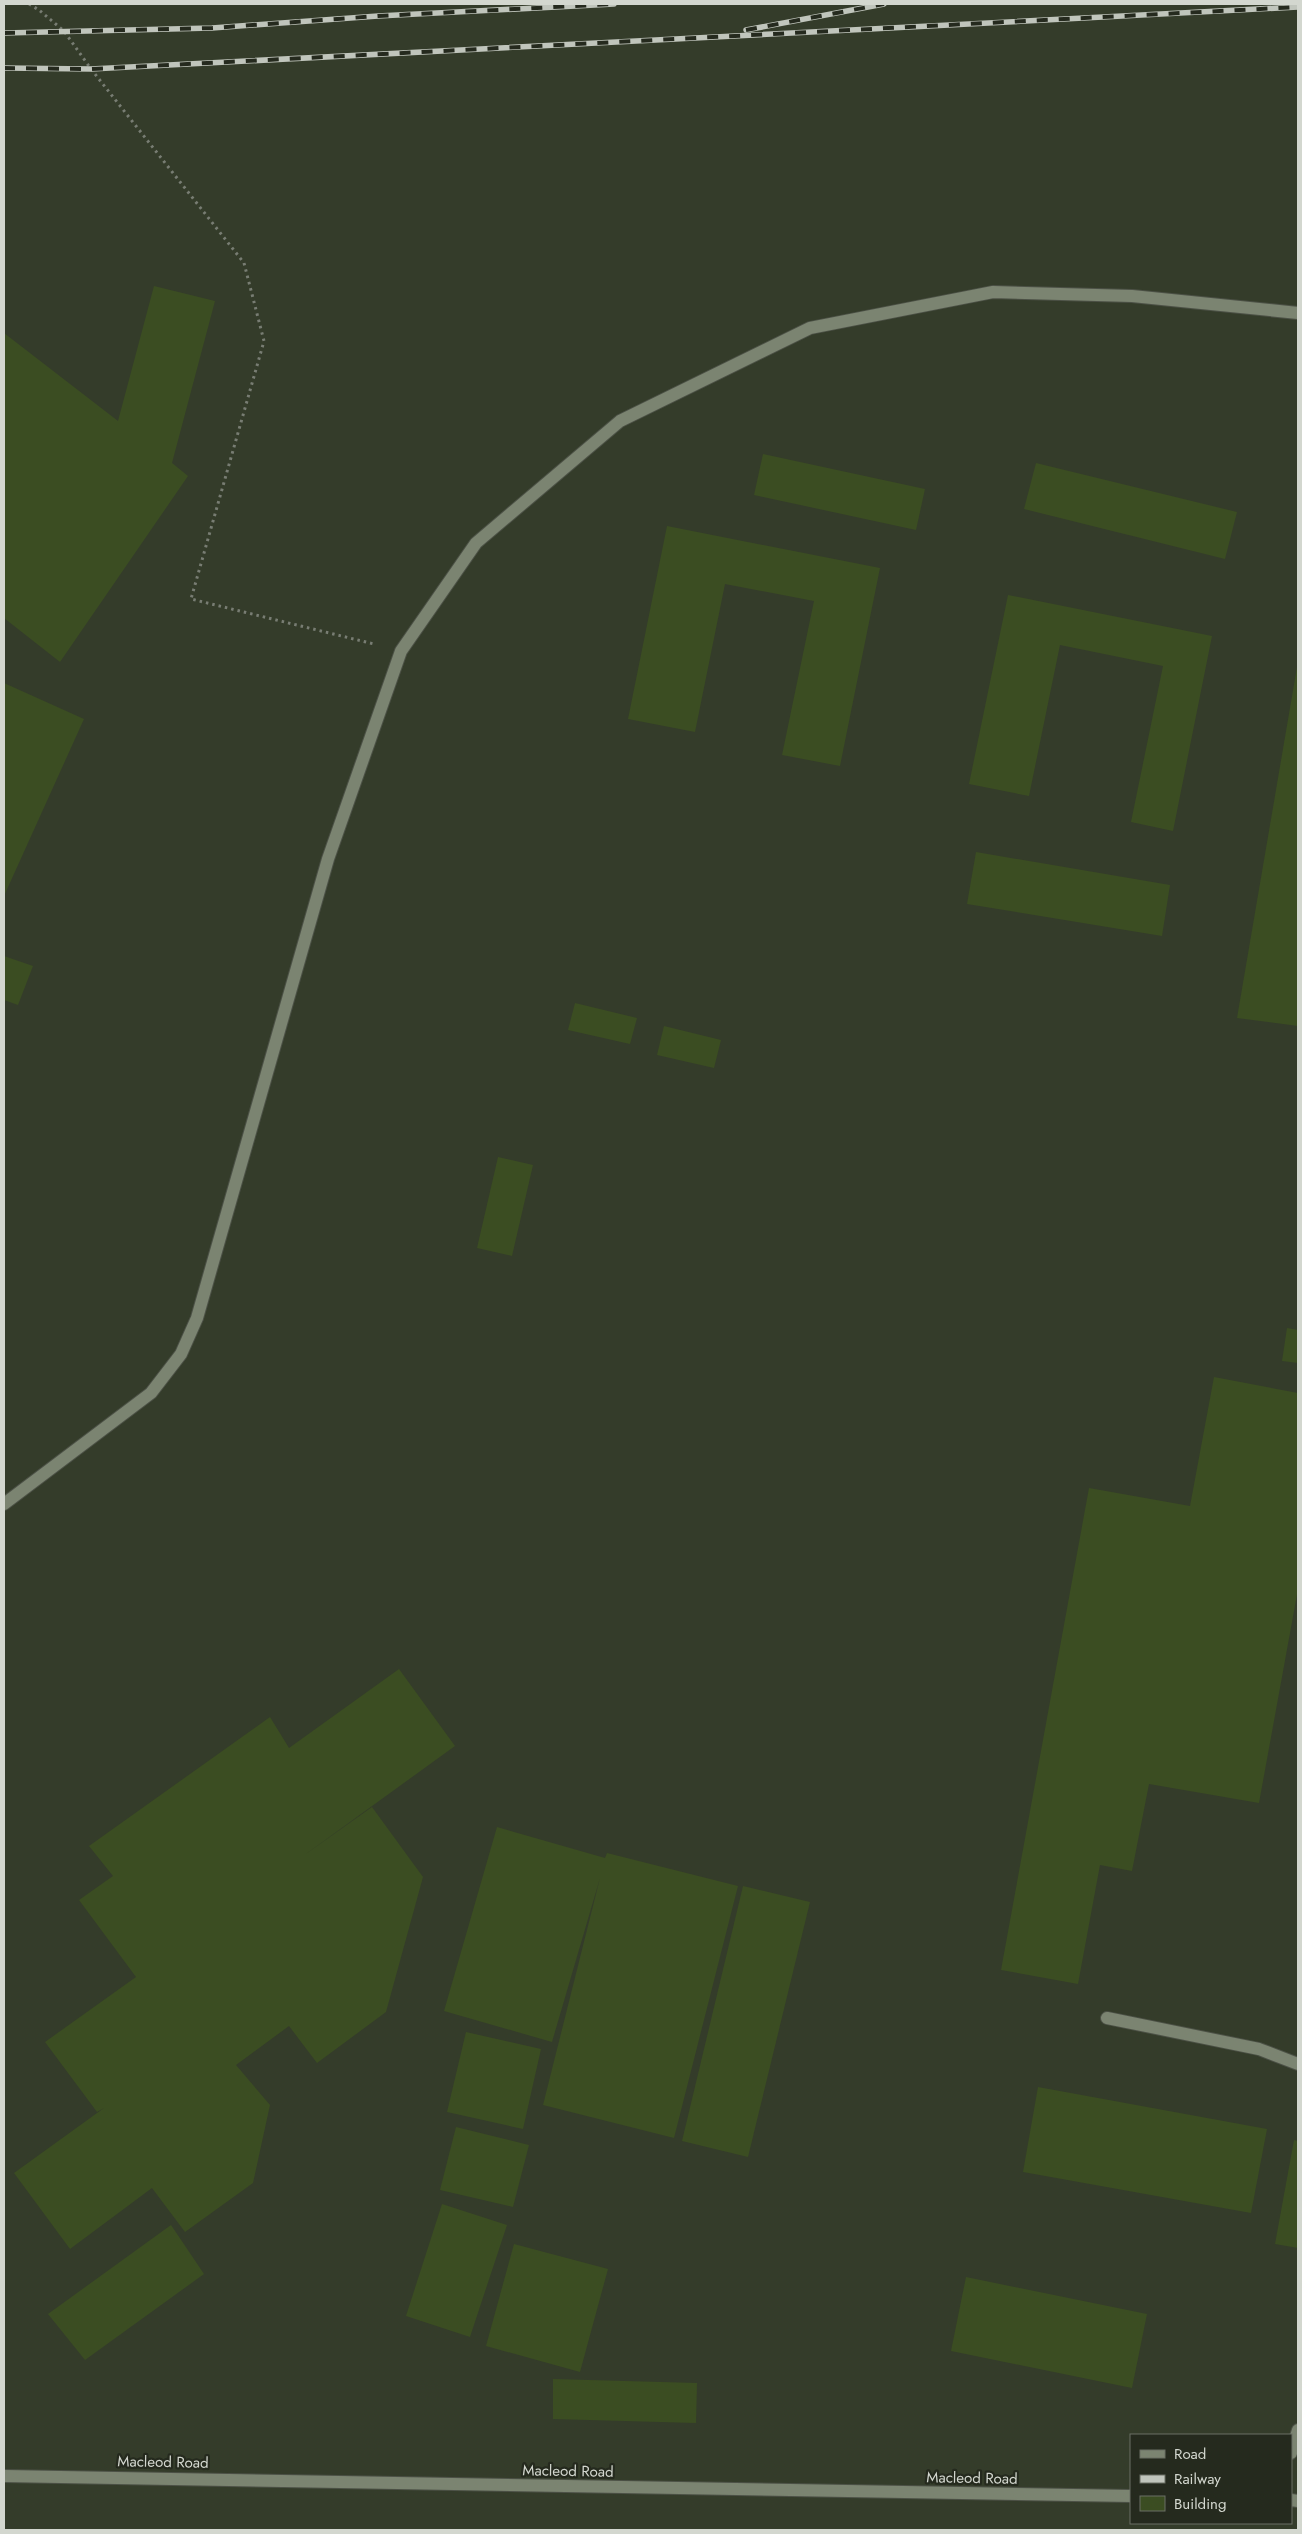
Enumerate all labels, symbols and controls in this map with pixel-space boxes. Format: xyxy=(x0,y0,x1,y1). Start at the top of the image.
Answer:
legend xyxy=(1130,2434,1292,2524)
text: Road xyxy=(1174,2443,1206,2465)
street label: Macleod Road xyxy=(117,2450,209,2474)
street label: Macleod Road xyxy=(522,2459,614,2483)
street label: Macleod Road xyxy=(926,2466,1018,2490)
text: Railway xyxy=(1174,2468,1221,2490)
text: Building xyxy=(1174,2493,1226,2515)

